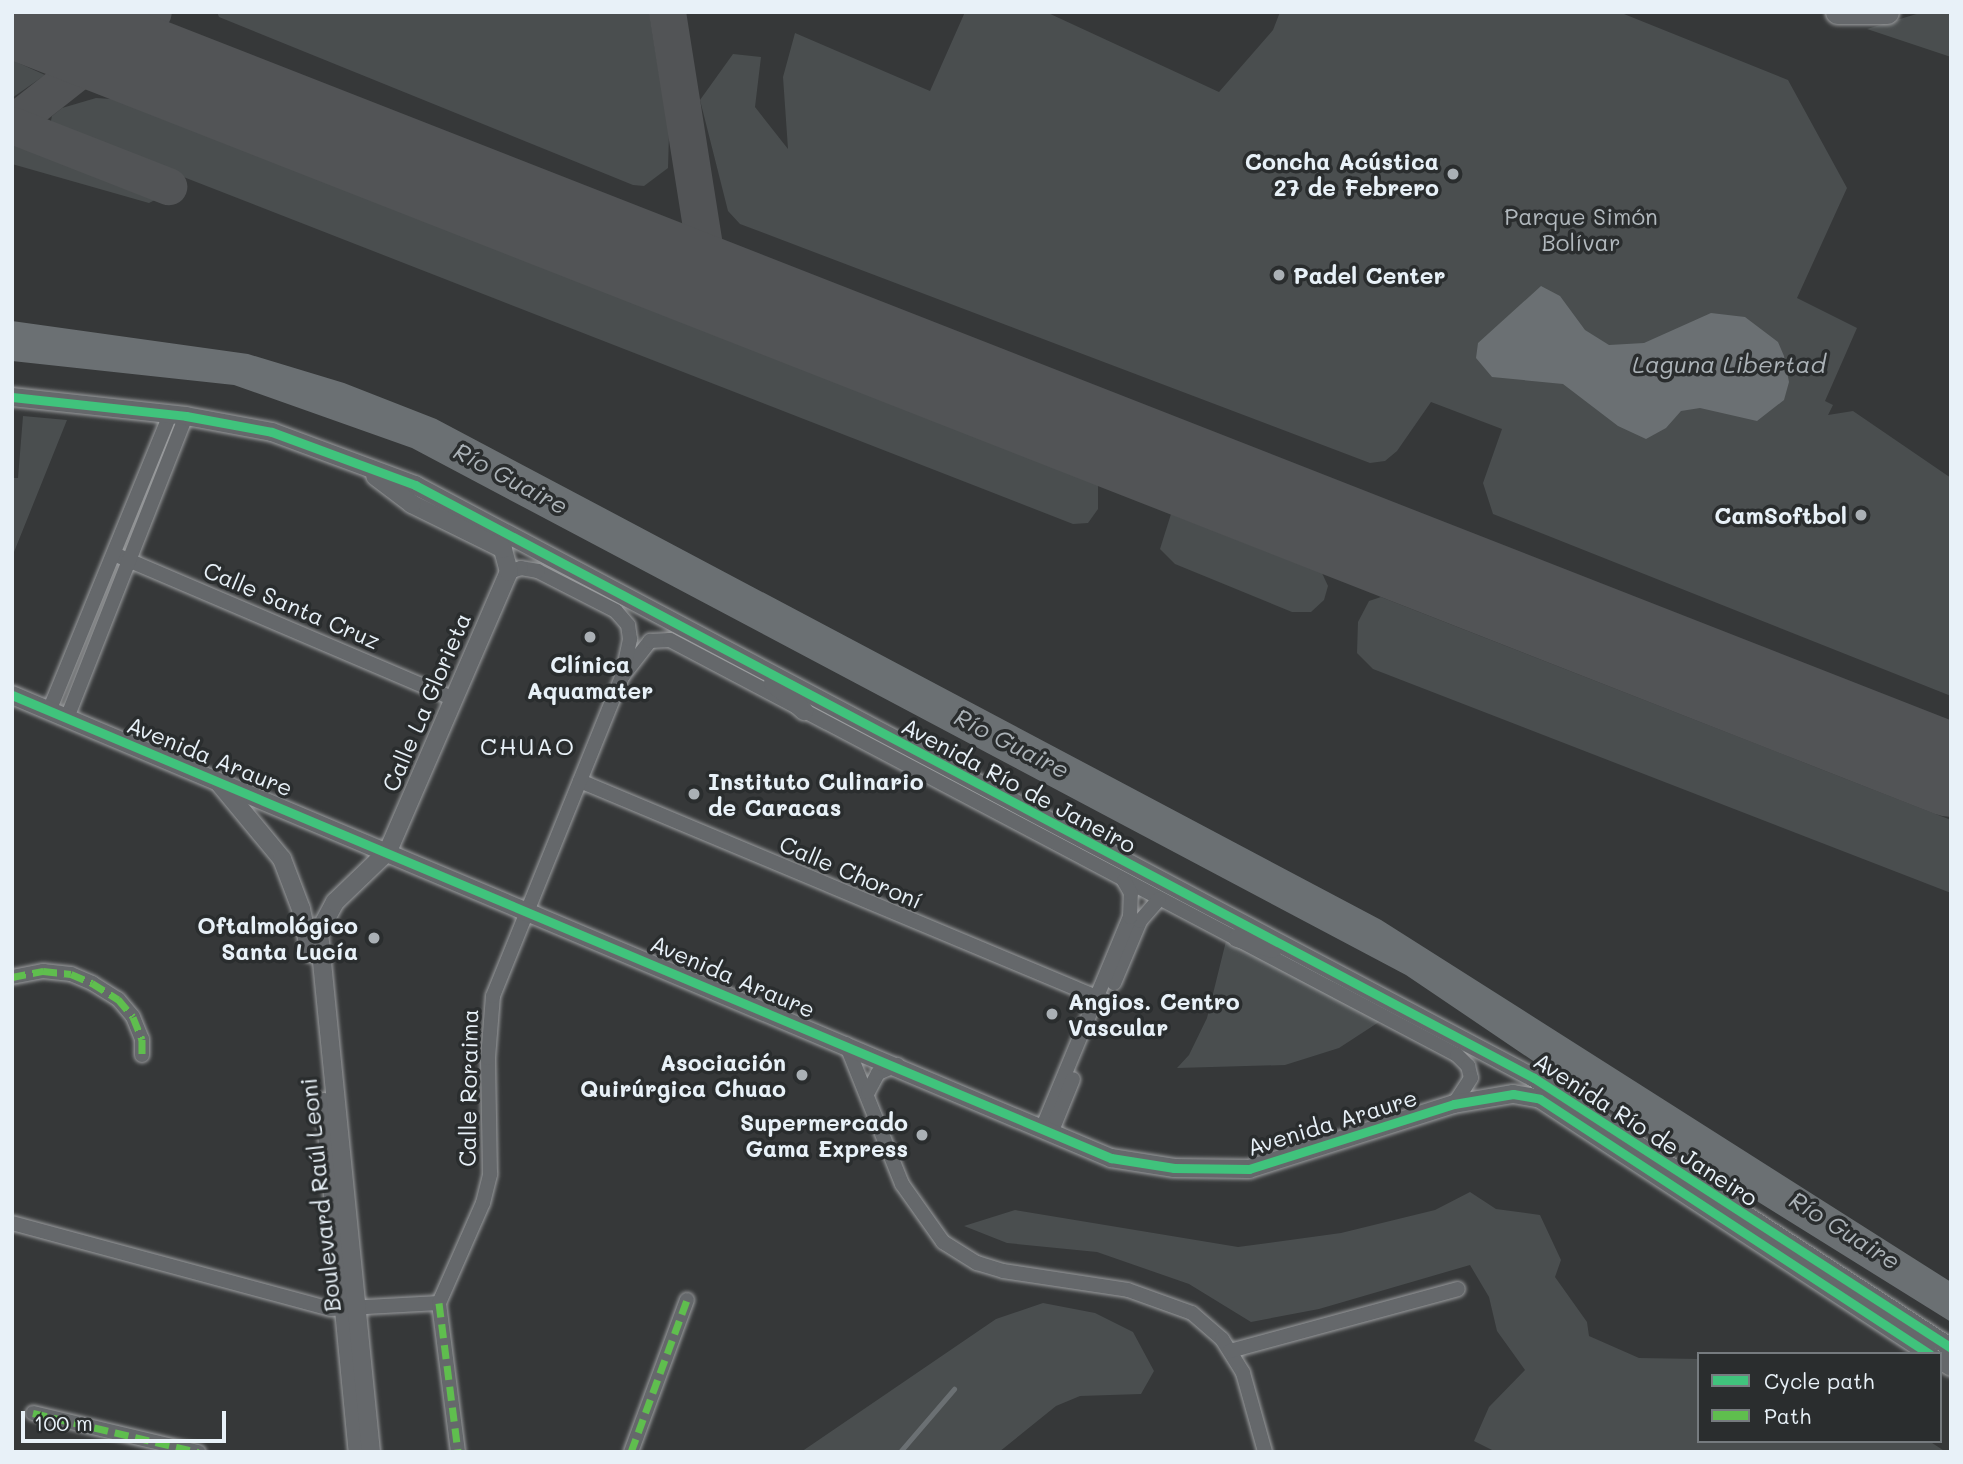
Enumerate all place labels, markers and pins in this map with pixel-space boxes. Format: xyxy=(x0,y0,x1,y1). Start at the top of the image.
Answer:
place label: Concha Acústica 27 de Febrero xyxy=(1245,147,1439,201)
marker: Concha Acústica 27 de Febrero xyxy=(1445,166,1461,182)
place label: Padel Center xyxy=(1293,261,1445,289)
marker: Padel Center xyxy=(1271,267,1287,283)
place label: CamSoftbol xyxy=(1714,501,1847,529)
marker: CamSoftbol xyxy=(1853,507,1869,523)
marker: Clínica Aquamater xyxy=(580,627,600,647)
place label: Clínica Aquamater xyxy=(527,650,653,704)
place label: Instituto Culinario de Caracas xyxy=(708,767,924,821)
marker: Instituto Culinario de Caracas xyxy=(686,786,702,802)
place label: Oftalmológico Santa Lucía xyxy=(197,911,358,965)
marker: Oftalmológico Santa Lucía xyxy=(364,928,384,948)
place label: Angios. Centro Vascular xyxy=(1068,987,1240,1041)
marker: Angios. Centro Vascular xyxy=(1042,1004,1062,1024)
place label: Asociación Quirúrgica Chuao xyxy=(580,1048,786,1102)
marker: Asociación Quirúrgica Chuao xyxy=(792,1065,812,1085)
place label: Supermercado Gama Express xyxy=(740,1108,908,1162)
marker: Supermercado Gama Express xyxy=(914,1127,930,1143)

